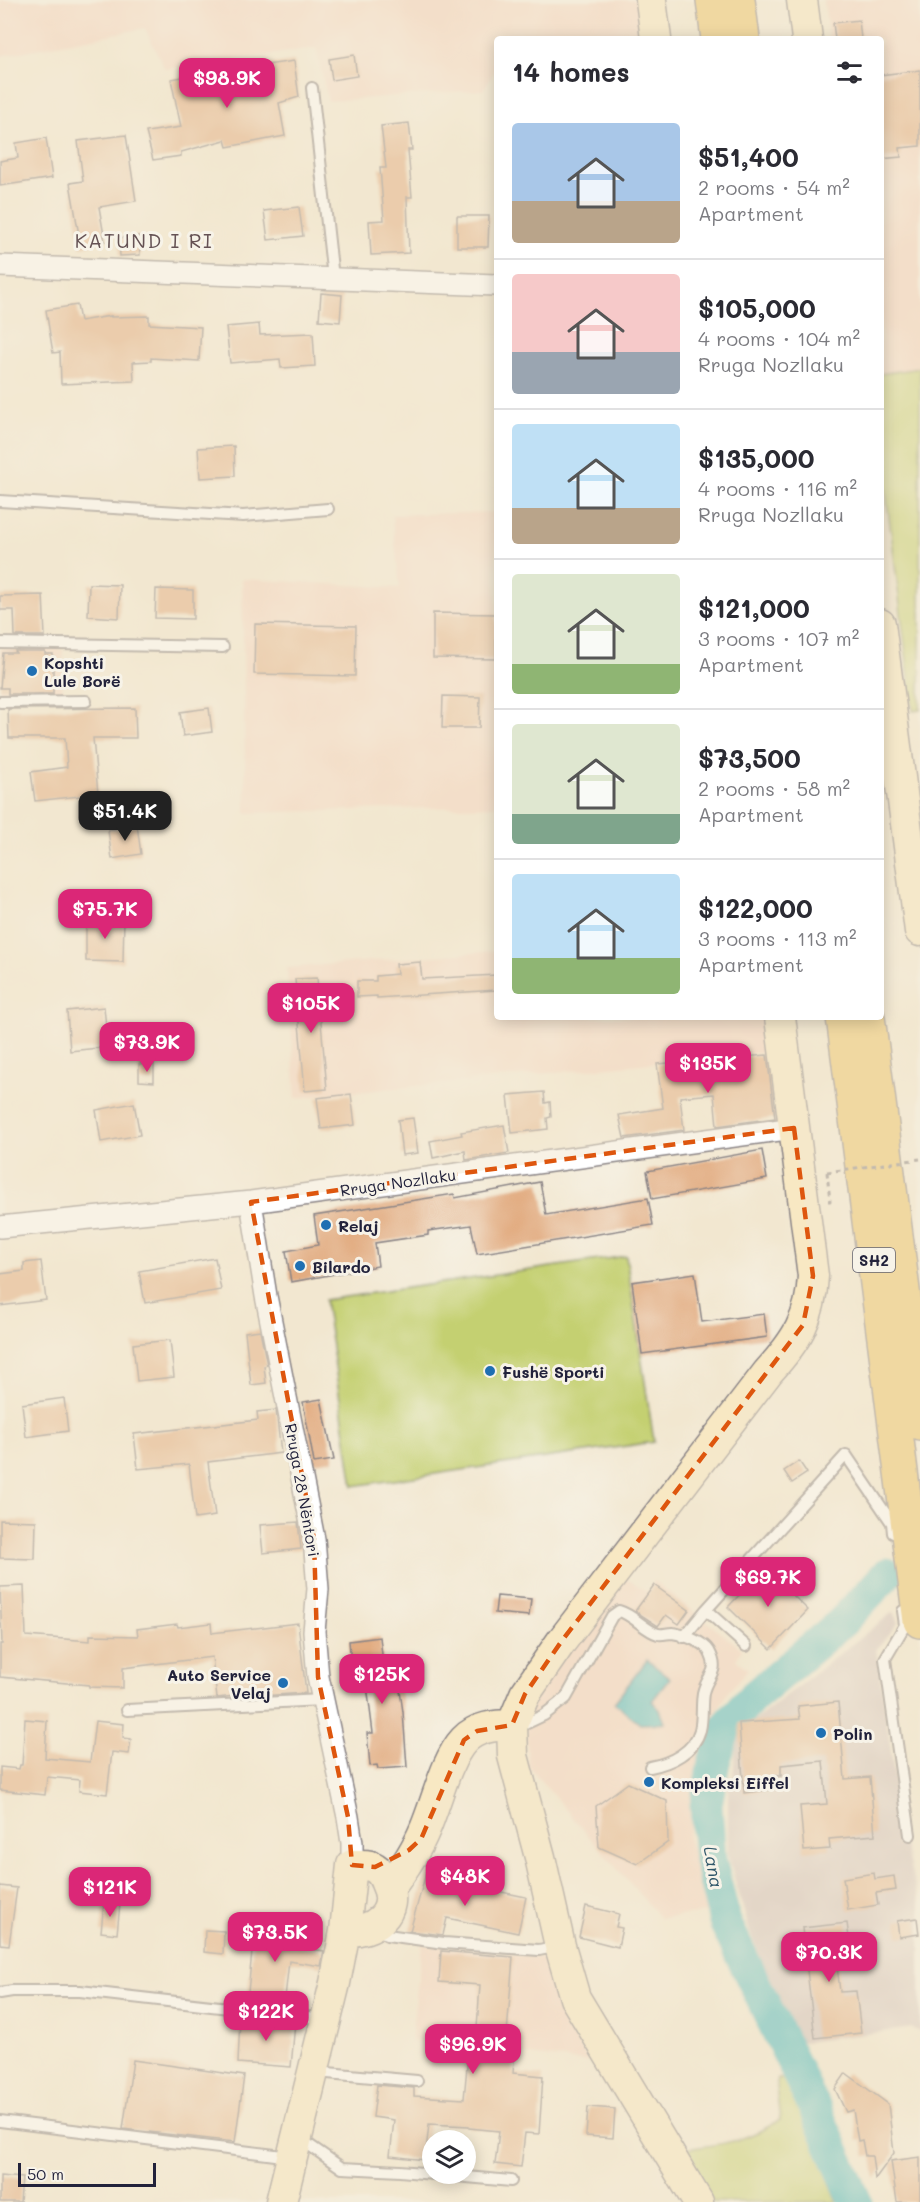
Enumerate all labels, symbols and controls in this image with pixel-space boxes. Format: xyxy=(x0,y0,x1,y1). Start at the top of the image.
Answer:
text: 14 homes xyxy=(512,55,630,89)
icon: filters xyxy=(833,56,866,89)
pin: $98.9K xyxy=(178,58,276,109)
text: $98.9K xyxy=(193,64,261,90)
text: $51,400 xyxy=(698,140,799,174)
icon: home xyxy=(560,147,632,219)
text: 2 rooms · 54 m² xyxy=(698,174,850,200)
text: Apartment xyxy=(698,200,804,226)
district label: KATUND I RI xyxy=(75,227,213,253)
text: $105,000 xyxy=(698,291,816,325)
icon: home xyxy=(560,298,632,370)
text: 4 rooms · 104 m² xyxy=(698,325,860,351)
text: Rruga Nozllaku xyxy=(698,351,844,377)
text: $135,000 xyxy=(698,441,815,475)
icon: home xyxy=(560,448,632,520)
text: 4 rooms · 116 m² xyxy=(698,475,857,501)
text: Rruga Nozllaku xyxy=(698,501,844,527)
text: $121,000 xyxy=(698,591,810,625)
icon: home xyxy=(560,598,632,670)
text: 3 rooms · 107 m² xyxy=(698,625,859,651)
text: Apartment xyxy=(698,651,804,677)
place label: Kopshti Lule Borë xyxy=(44,652,120,691)
marker: Kopshti Lule Borë xyxy=(25,664,39,678)
text: $73,500 xyxy=(698,741,801,775)
icon: home xyxy=(560,748,632,820)
text: 2 rooms · 58 m² xyxy=(698,775,850,801)
pin: $51.4K xyxy=(76,791,174,842)
text: $51.4K xyxy=(93,797,157,823)
text: Apartment xyxy=(698,801,804,827)
pin: $75.7K xyxy=(56,889,154,940)
text: $122,000 xyxy=(698,891,813,925)
text: $75.7K xyxy=(72,895,138,921)
icon: home xyxy=(560,898,632,970)
text: 3 rooms · 113 m² xyxy=(698,925,857,951)
text: Apartment xyxy=(698,951,804,977)
pin: $105K xyxy=(269,983,353,1034)
text: $105K xyxy=(282,989,340,1015)
pin: $73.9K xyxy=(98,1022,196,1073)
text: $73.9K xyxy=(114,1028,180,1054)
pin: $135K xyxy=(666,1043,750,1094)
text: $135K xyxy=(679,1049,737,1075)
street label: Rruga Nozllaku xyxy=(339,1163,457,1201)
place label: Relaj xyxy=(338,1215,379,1236)
marker: Relaj xyxy=(319,1218,333,1232)
road number: SH2 xyxy=(853,1248,895,1272)
place label: Bilardo xyxy=(312,1256,371,1277)
marker: Bilardo xyxy=(293,1259,307,1273)
place label: Fushë Sporti xyxy=(502,1361,605,1382)
marker: Fushë Sporti xyxy=(483,1364,497,1378)
street label: Rruga 28 Nëntori xyxy=(281,1422,325,1558)
pin: $69.7K xyxy=(719,1557,817,1608)
text: $69.7K xyxy=(735,1563,801,1589)
pin: $125K xyxy=(340,1654,424,1705)
text: $125K xyxy=(353,1660,411,1686)
place label: Auto Service Velaj xyxy=(167,1664,271,1703)
marker: Auto Service Velaj xyxy=(276,1676,290,1690)
place label: Polin xyxy=(833,1723,873,1744)
marker: Polin xyxy=(814,1726,828,1740)
place label: Kompleksi Eiffel xyxy=(661,1772,789,1793)
marker: Kompleksi Eiffel xyxy=(642,1775,656,1789)
water label: Lana xyxy=(699,1844,729,1890)
pin: $48K xyxy=(429,1856,501,1907)
text: $48K xyxy=(440,1862,490,1888)
pin: $121K xyxy=(68,1867,152,1918)
text: $121K xyxy=(83,1873,137,1899)
pin: $73.5K xyxy=(226,1912,324,1963)
text: $73.5K xyxy=(242,1918,308,1944)
pin: $70.3K xyxy=(780,1932,878,1983)
text: $70.3K xyxy=(795,1938,863,1964)
pin: $122K xyxy=(224,1991,308,2042)
text: $122K xyxy=(238,1997,294,2023)
pin: $96.9K xyxy=(424,2024,522,2075)
text: $96.9K xyxy=(439,2030,507,2056)
map controls xyxy=(422,2130,476,2184)
button: layers xyxy=(422,2130,476,2184)
scale bar xyxy=(18,2160,156,2188)
text: 50 m xyxy=(27,2163,64,2184)

